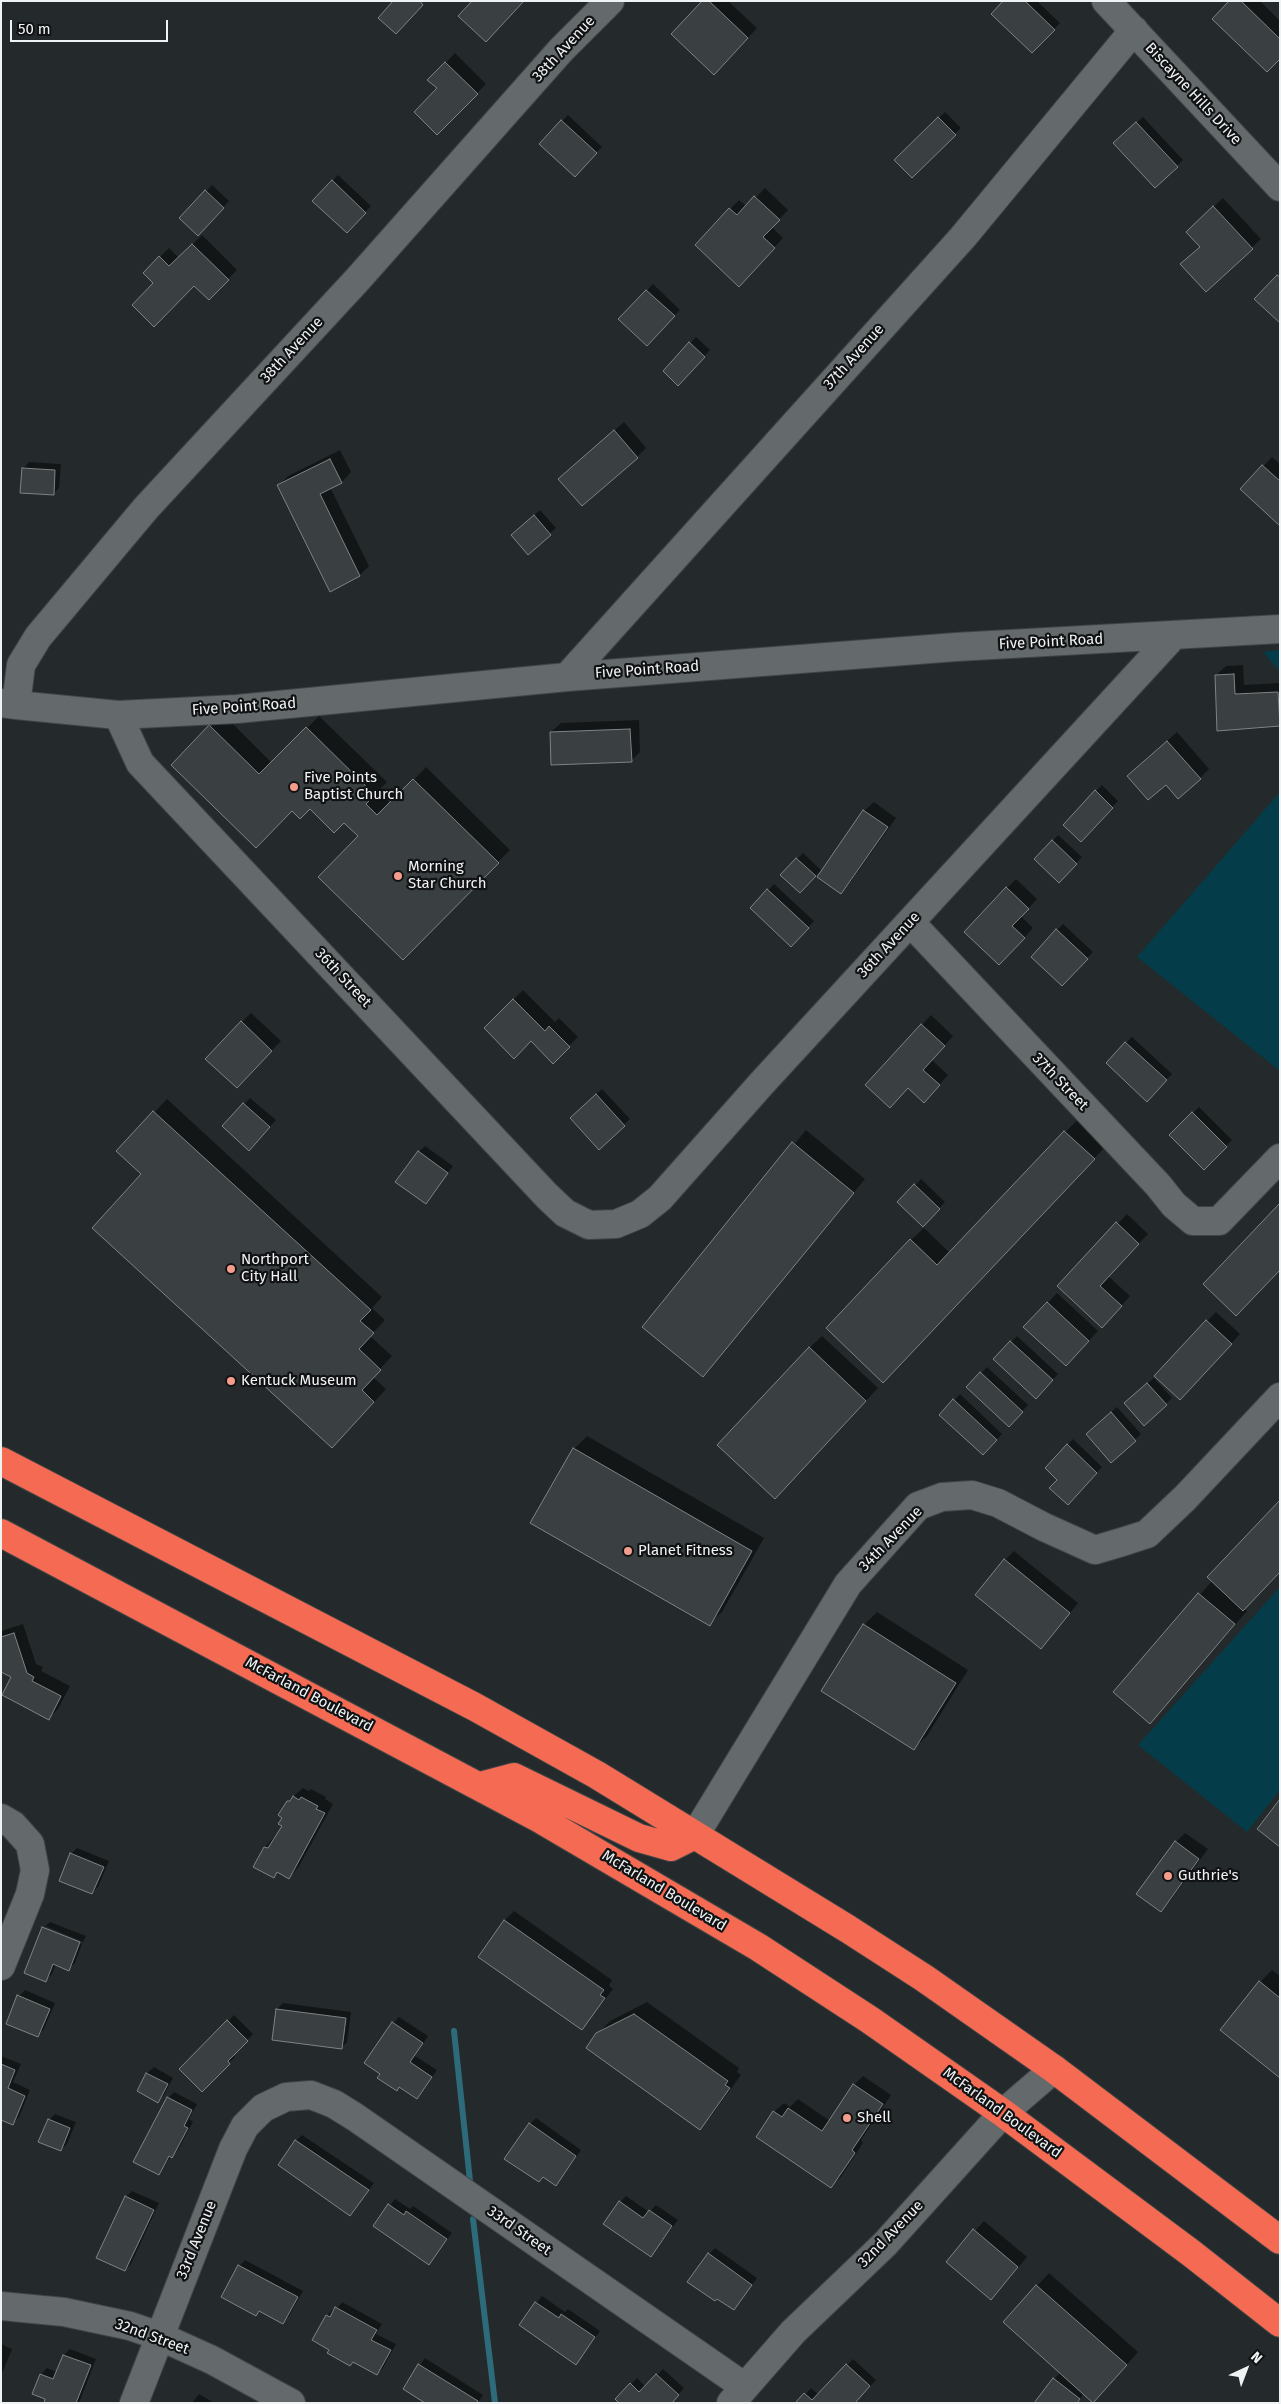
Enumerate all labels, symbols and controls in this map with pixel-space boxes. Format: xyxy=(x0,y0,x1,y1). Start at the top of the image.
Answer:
scale bar xyxy=(12,10,170,42)
street label: 38th Avenue xyxy=(529,12,599,86)
text: 50 m xyxy=(18,20,51,38)
street label: Biscayne Hills Drive xyxy=(1141,39,1245,149)
street label: 38th Avenue xyxy=(257,313,327,387)
street label: 37th Avenue xyxy=(820,320,888,394)
street label: Five Point Road xyxy=(998,630,1104,654)
street label: Five Point Road xyxy=(594,657,700,683)
street label: Five Point Road xyxy=(191,694,297,720)
place label: Five Points Baptist Church xyxy=(304,769,403,804)
marker: Five Points Baptist Church xyxy=(288,781,300,793)
place label: Morning Star Church xyxy=(408,858,486,893)
marker: Morning Star Church xyxy=(392,870,404,882)
street label: 36th Avenue xyxy=(854,908,924,982)
street label: 36th Street xyxy=(311,945,375,1011)
street label: 37th Street xyxy=(1028,1050,1092,1114)
place label: Northport City Hall xyxy=(241,1251,309,1286)
marker: Northport City Hall xyxy=(225,1263,237,1275)
place label: Kentuck Museum xyxy=(241,1372,357,1390)
marker: Kentuck Museum xyxy=(225,1375,237,1387)
street label: 34th Avenue xyxy=(856,1503,926,1575)
place label: Planet Fitness xyxy=(638,1542,733,1560)
marker: Planet Fitness xyxy=(622,1545,634,1557)
street label: McFarland Boulevard xyxy=(242,1654,376,1736)
street label: McFarland Boulevard xyxy=(598,1847,730,1935)
place label: Guthrie's xyxy=(1178,1867,1239,1885)
marker: Guthrie's xyxy=(1162,1870,1174,1882)
street label: McFarland Boulevard xyxy=(939,2064,1065,2162)
place label: Shell xyxy=(857,2109,891,2127)
marker: Shell xyxy=(841,2112,853,2124)
street label: 32nd Avenue xyxy=(855,2197,927,2271)
street label: 33rd Avenue xyxy=(173,2198,221,2282)
street label: 33rd Street xyxy=(484,2202,554,2260)
street label: 32nd Street xyxy=(113,2315,191,2359)
north arrow xyxy=(1221,2344,1271,2394)
text: N xyxy=(1247,2348,1266,2367)

